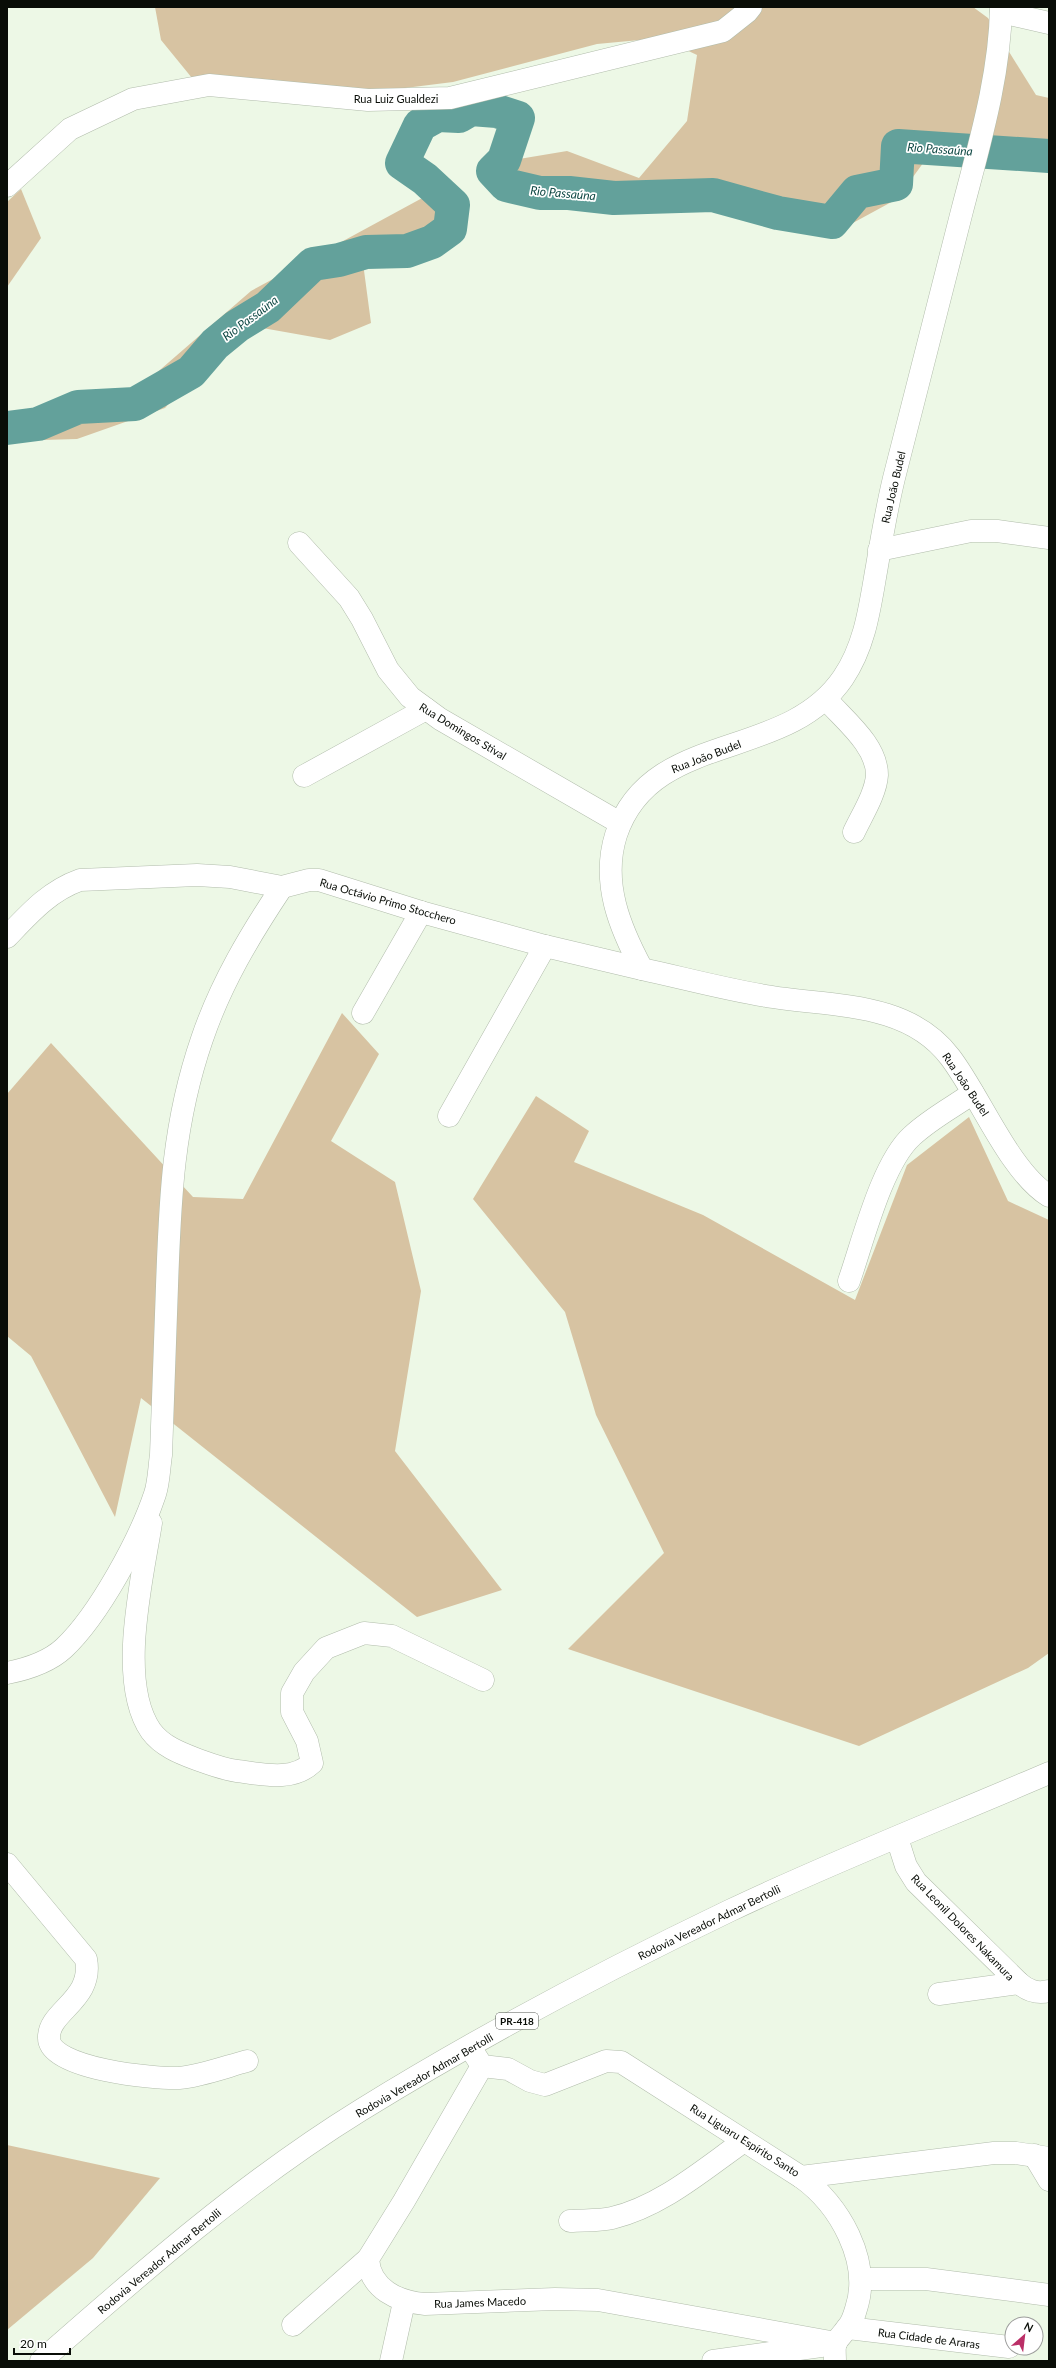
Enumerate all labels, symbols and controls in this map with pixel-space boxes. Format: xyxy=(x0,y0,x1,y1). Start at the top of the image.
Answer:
street label: Rua Luiz Gualdezi xyxy=(354,92,439,105)
water label: Rio Passaúna xyxy=(907,139,973,159)
water label: Rio Passaúna xyxy=(530,183,596,203)
water label: Rio Passaúna xyxy=(219,292,281,344)
street label: Rua João Budel xyxy=(878,450,908,524)
street label: Rua Domingos Stival xyxy=(417,700,509,762)
street label: Rua João Budel xyxy=(669,737,743,775)
street label: Rua Octávio Primo Stocchero xyxy=(318,875,458,927)
street label: Rua João Budel xyxy=(940,1050,992,1118)
street label: Rua Leonil Dolores Nakamura xyxy=(909,1871,1017,1983)
street label: Rodovia Vereador Admar Bertolli xyxy=(636,1882,783,1962)
road number: PR-418 xyxy=(496,2013,538,2029)
street label: Rodovia Vereador Admar Bertolli xyxy=(353,2030,495,2120)
street label: Rua Liguaru Espírito Santo xyxy=(688,2101,802,2179)
street label: Rodovia Vereador Admar Bertolli xyxy=(95,2205,223,2316)
street label: Rua James Macedo xyxy=(434,2294,526,2310)
north arrow xyxy=(1004,2316,1044,2356)
text: N xyxy=(1022,2319,1036,2334)
street label: Rua Cidade de Araras xyxy=(877,2325,981,2351)
scale bar xyxy=(14,2330,70,2356)
text: 20 m xyxy=(20,2336,47,2351)

